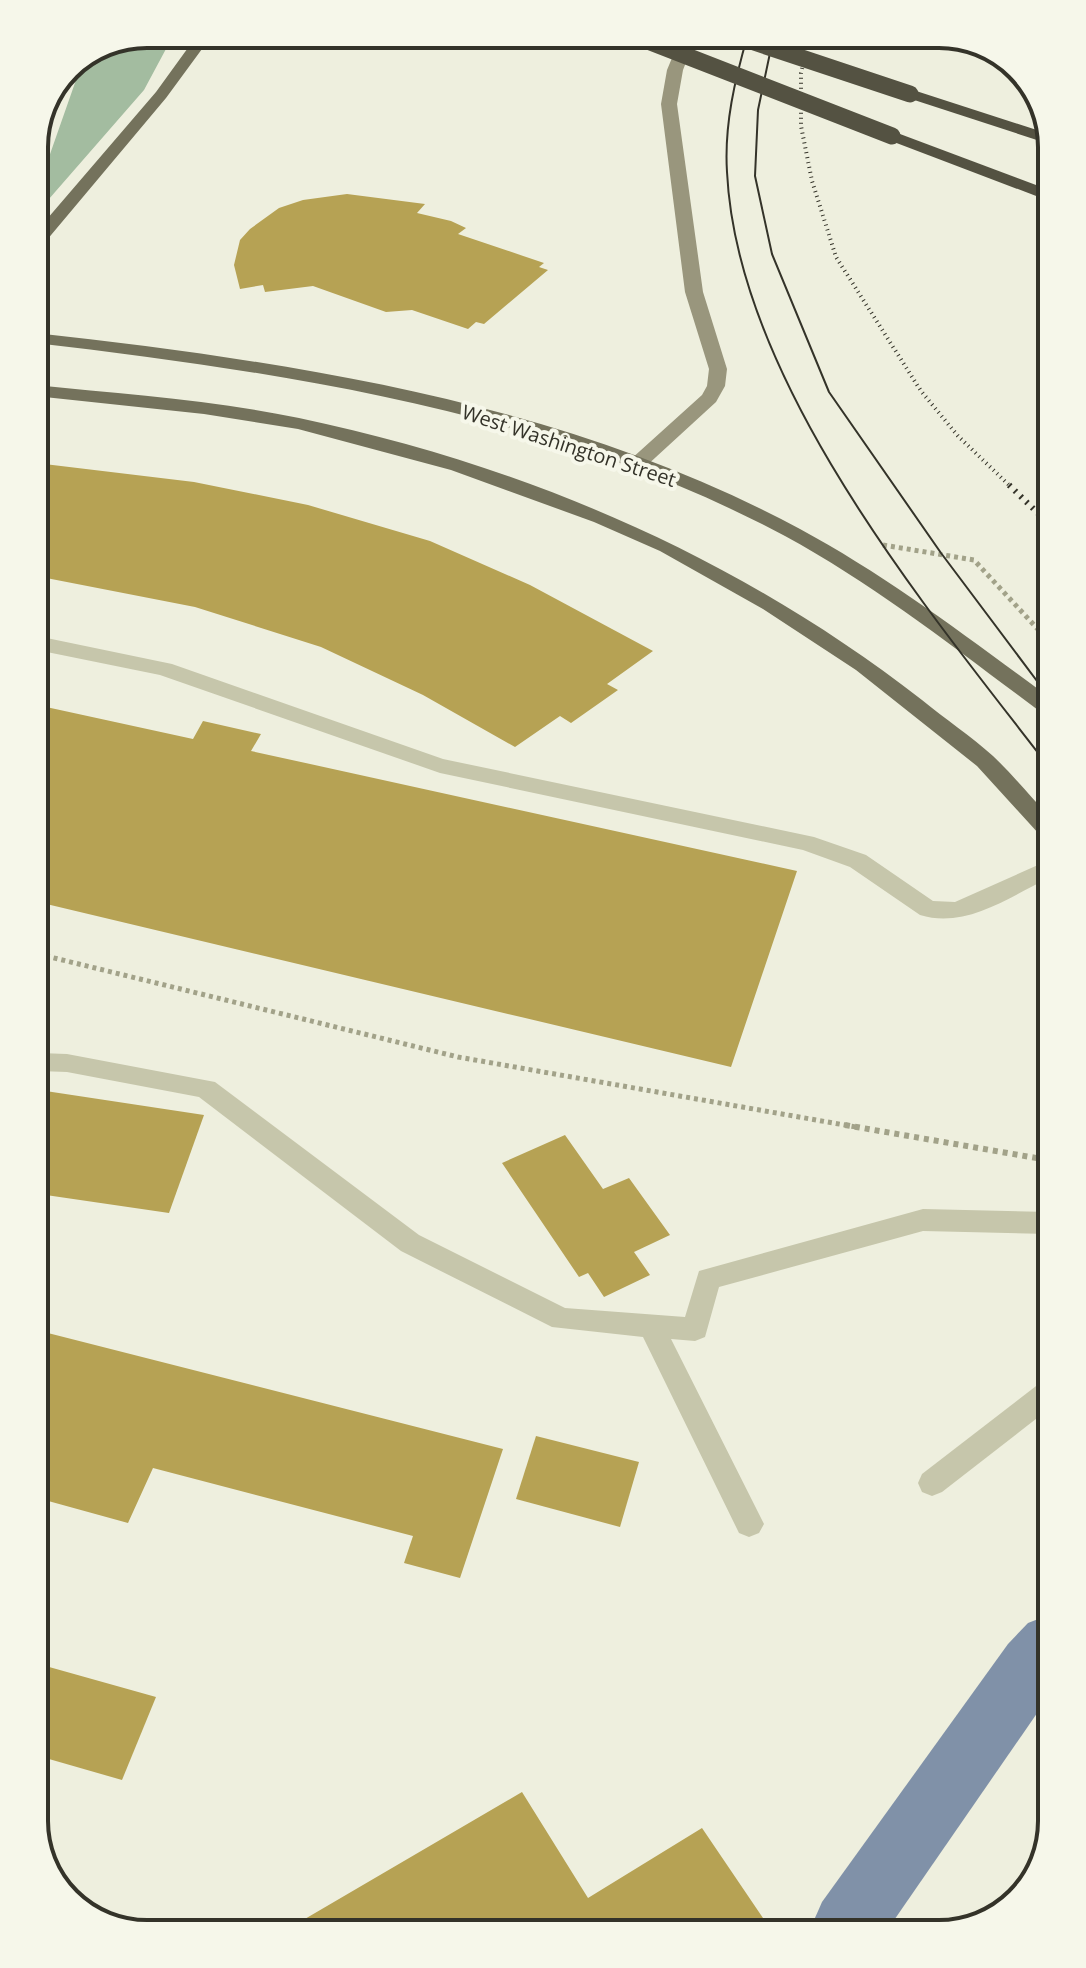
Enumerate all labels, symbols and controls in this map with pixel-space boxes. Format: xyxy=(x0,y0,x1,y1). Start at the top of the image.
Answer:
street label: West Washington Street xyxy=(459,398,680,493)

